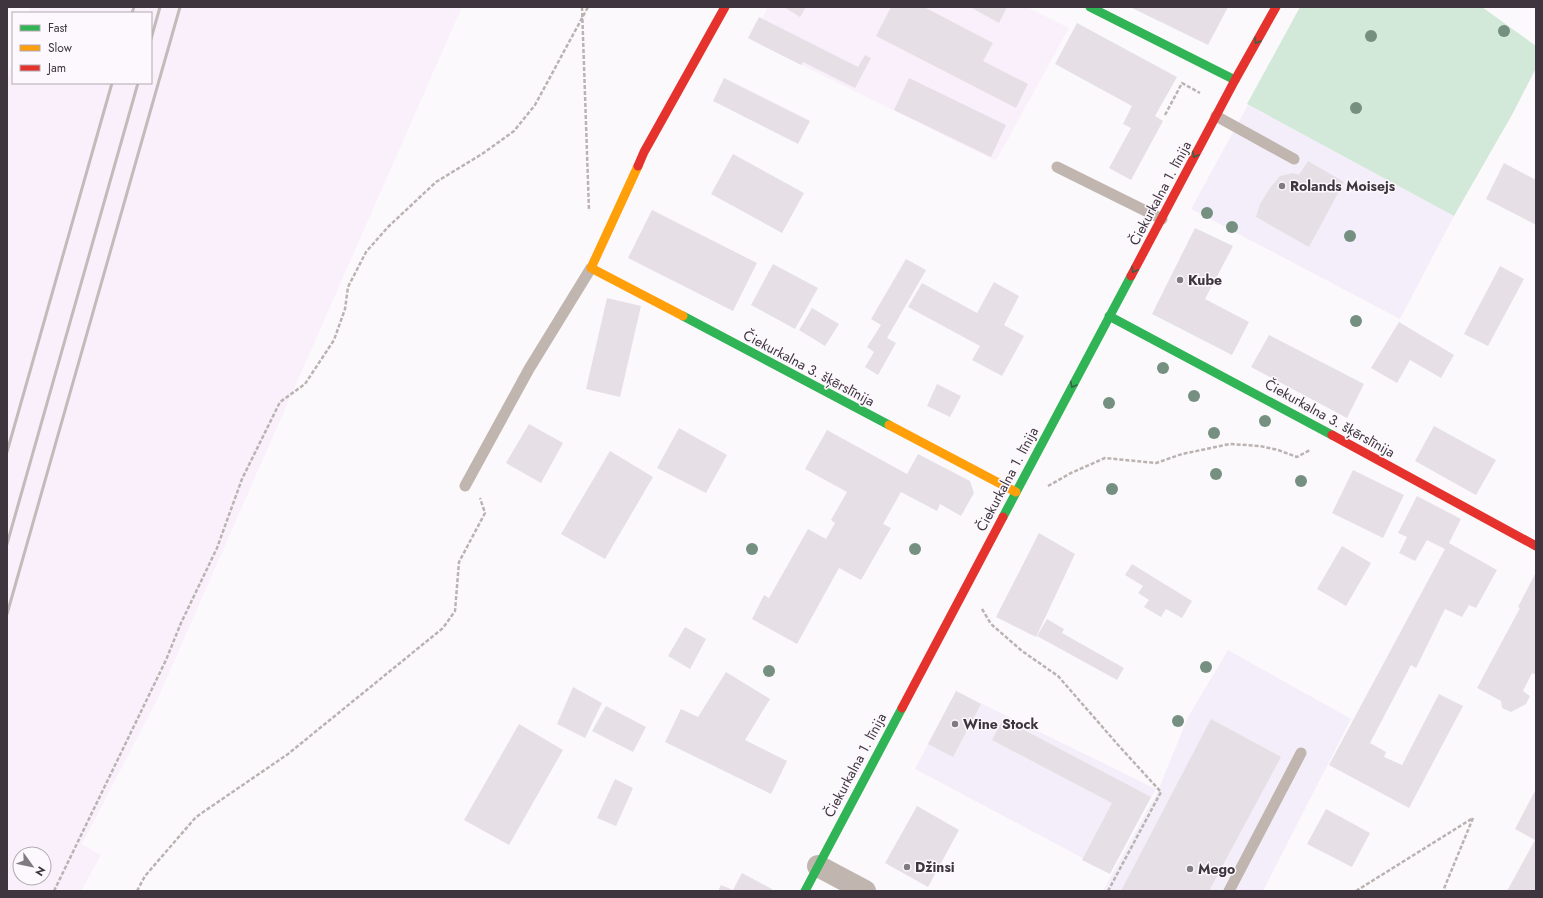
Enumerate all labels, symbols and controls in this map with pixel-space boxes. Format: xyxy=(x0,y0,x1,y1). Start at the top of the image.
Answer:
legend xyxy=(12,12,152,84)
text: Fast xyxy=(48,19,67,37)
one-way arrow xyxy=(1255,37,1262,44)
text: Slow xyxy=(48,39,73,57)
text: Jam xyxy=(46,59,66,77)
street label: Čiekurkalna 1. līnija xyxy=(1124,137,1196,249)
one-way arrow xyxy=(1193,151,1200,159)
place label: Rolands Moisejs xyxy=(1290,176,1396,196)
marker: Rolands Moisejs xyxy=(1277,181,1287,191)
one-way arrow xyxy=(1132,266,1139,273)
place label: Kube xyxy=(1188,270,1222,290)
marker: Kube xyxy=(1175,275,1185,285)
street label: Čiekurkalna 3. šķērslīnija xyxy=(739,325,878,412)
street label: Čiekurkalna 3. šķērslīnija xyxy=(1261,374,1399,463)
one-way arrow xyxy=(1070,381,1078,388)
street label: Čiekurkalna 1. līnija xyxy=(971,423,1043,535)
street label: Čiekurkalna 1. līnija xyxy=(819,709,891,821)
place label: Wine Stock xyxy=(963,714,1039,734)
marker: Wine Stock xyxy=(950,719,960,729)
north arrow xyxy=(12,846,52,886)
place label: Džinsi xyxy=(915,857,955,877)
place label: Mego xyxy=(1198,859,1235,879)
marker: Džinsi xyxy=(902,862,912,872)
text: N xyxy=(31,863,49,879)
marker: Mego xyxy=(1185,864,1195,874)

